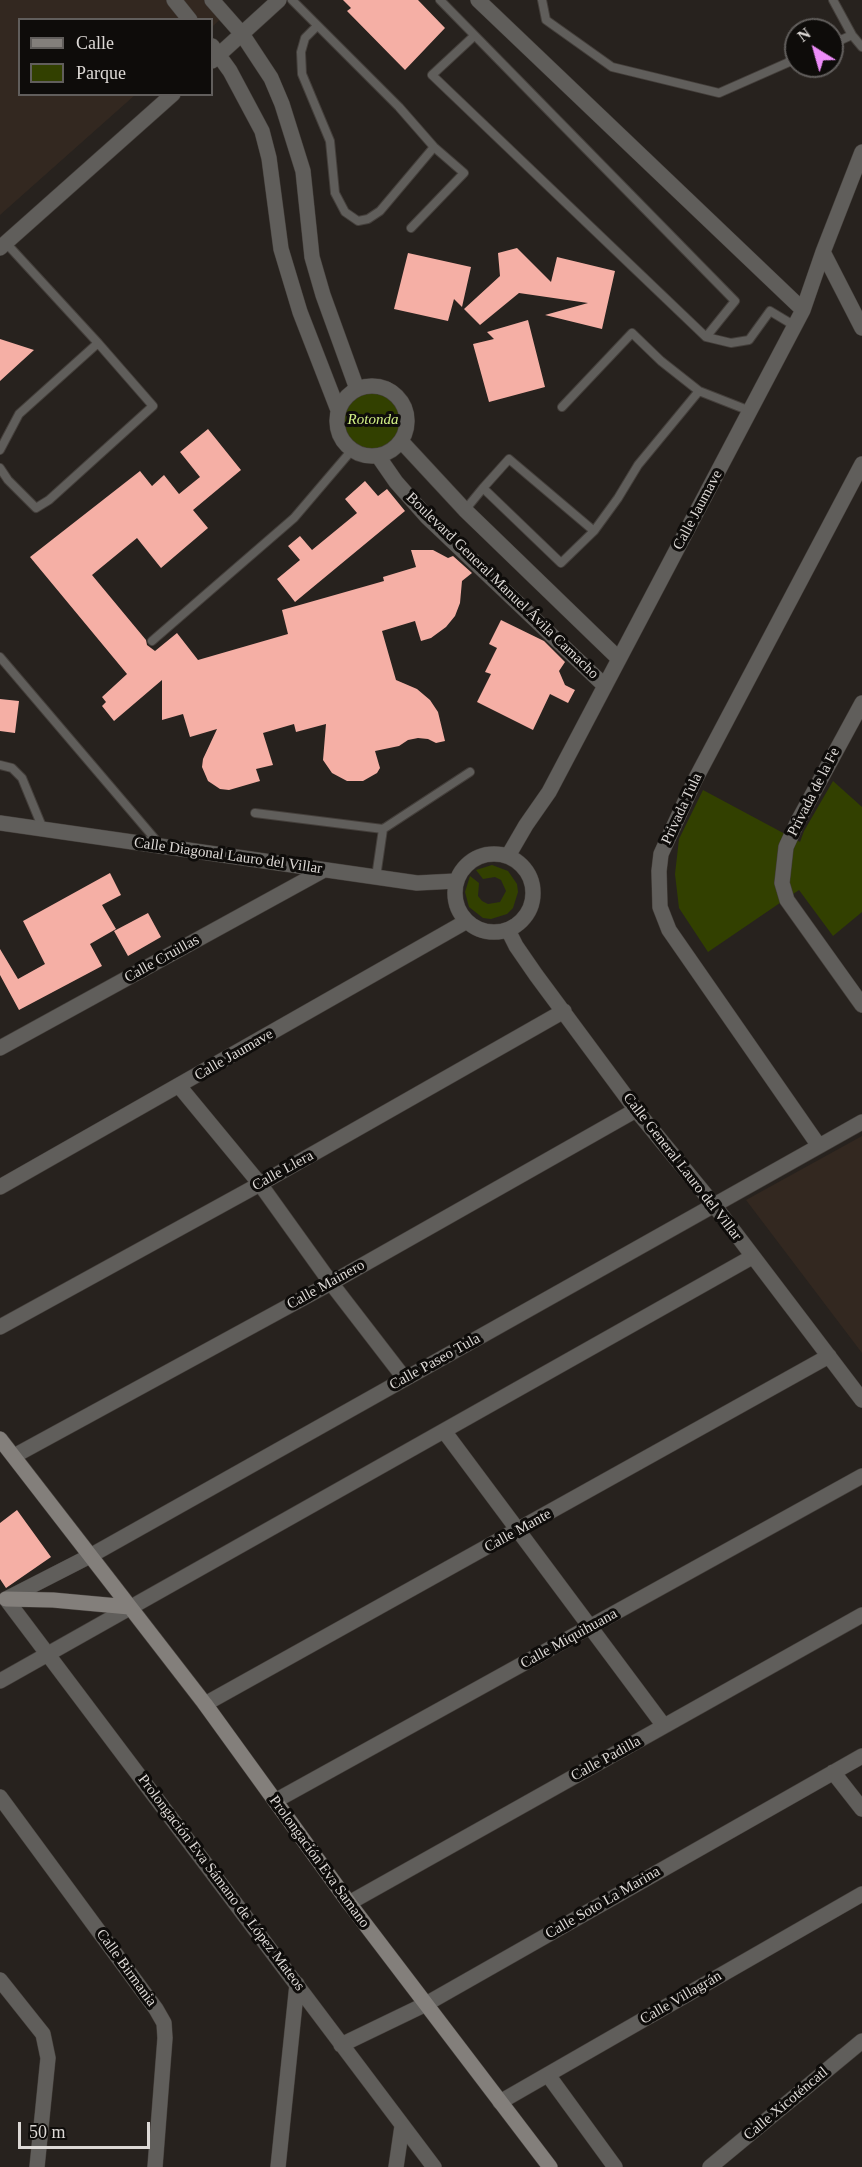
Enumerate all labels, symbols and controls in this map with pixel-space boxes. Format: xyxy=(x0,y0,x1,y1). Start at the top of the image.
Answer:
legend xyxy=(18,18,213,96)
north arrow xyxy=(784,18,844,78)
text: N xyxy=(794,25,814,45)
text: Calle xyxy=(76,33,114,53)
text: Parque xyxy=(76,63,126,83)
park label: Rotonda xyxy=(348,411,398,429)
street label: Calle Jaumave xyxy=(669,467,727,553)
street label: Boulevard General Manuel Ávila Camacho xyxy=(402,489,602,683)
street label: Privada de la Fe xyxy=(784,745,844,839)
street label: Privada Tula xyxy=(658,771,706,847)
street label: Calle Diagonal Lauro del Villar xyxy=(133,834,323,878)
street label: Calle Cruillas xyxy=(121,931,203,987)
street label: Calle Jaumave xyxy=(191,1025,277,1085)
street label: Calle General Lauro del Villar xyxy=(619,1090,745,1244)
street label: Calle Llera xyxy=(249,1147,317,1195)
street label: Calle Mainero xyxy=(284,1256,368,1314)
street label: Calle Paseo Tula xyxy=(386,1330,484,1394)
street label: Calle Mante xyxy=(481,1505,555,1557)
street label: Calle Miquihuana xyxy=(517,1605,621,1673)
street label: Calle Padilla xyxy=(568,1732,644,1786)
street label: Prolongación Eva Sámano de López Mateos xyxy=(134,1771,308,1995)
street label: Prolongación Eva Samano xyxy=(265,1792,373,1932)
street label: Calle Soto La Marina xyxy=(542,1863,664,1943)
street label: Calle Birmania xyxy=(92,1926,160,2010)
street label: Calle Villagrán xyxy=(637,1967,725,2029)
street label: Calle Xicoténcatl xyxy=(740,2064,832,2144)
scale bar xyxy=(21,2110,153,2148)
text: 50 m xyxy=(29,2122,66,2142)

